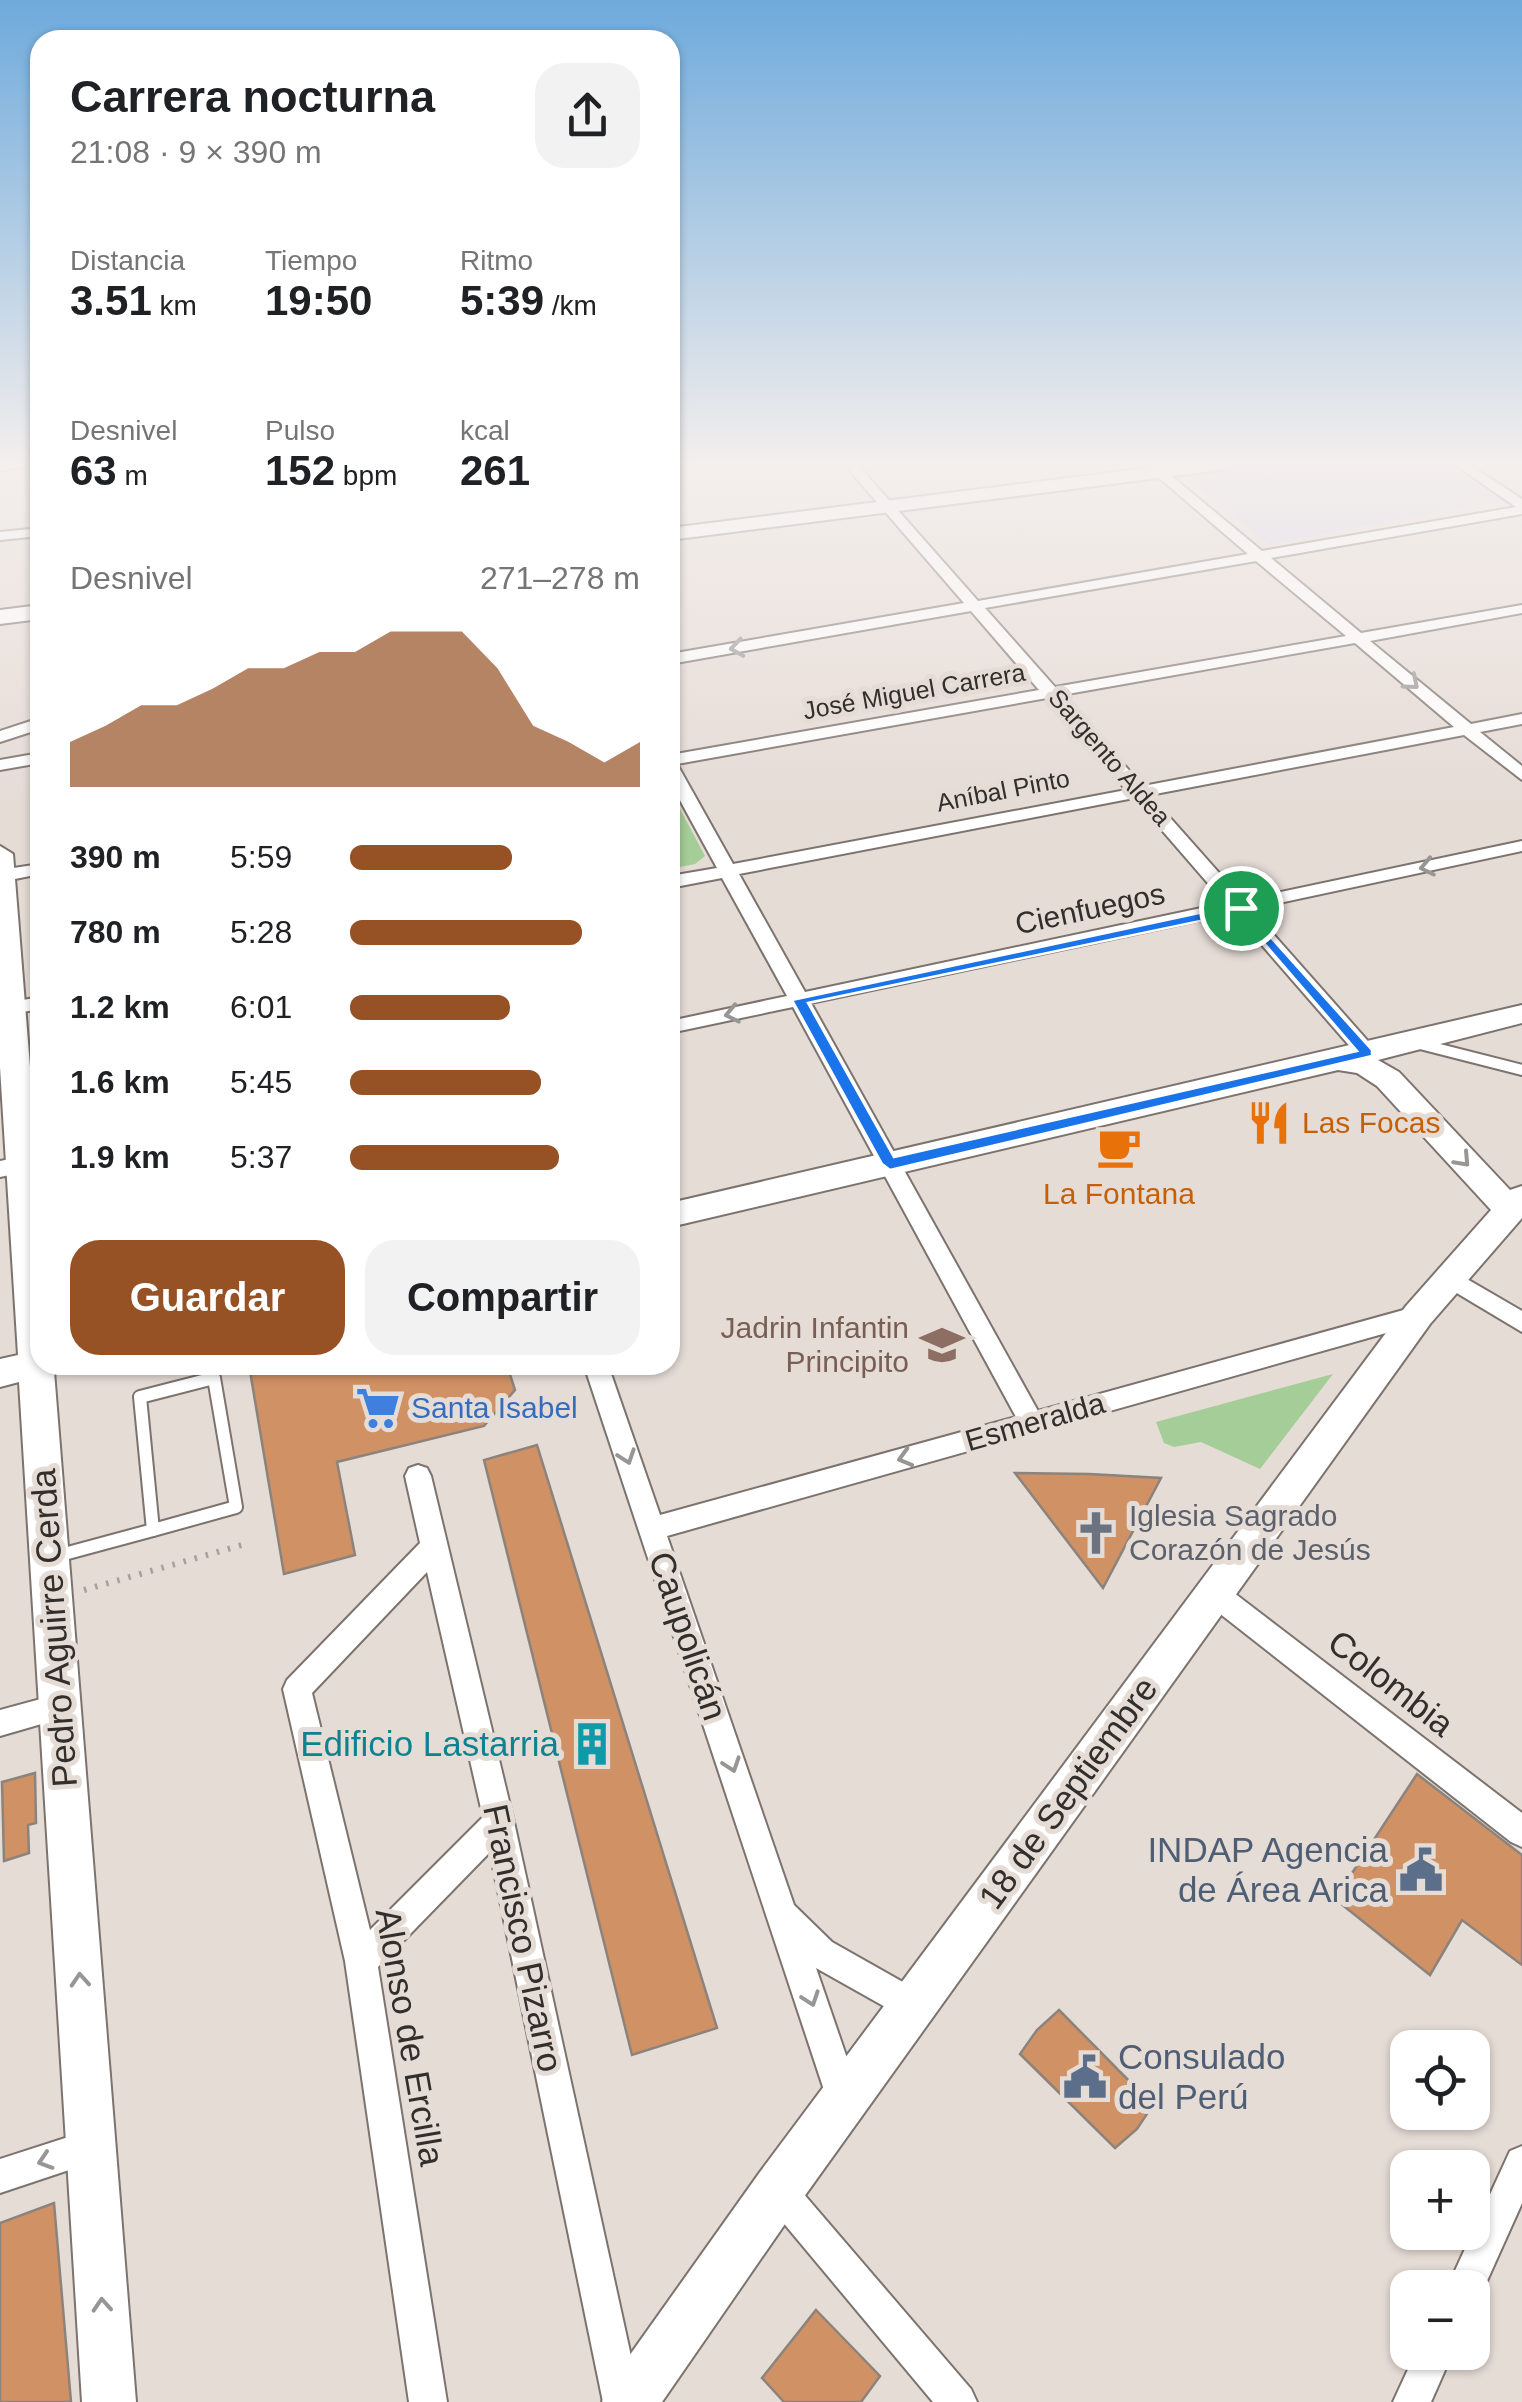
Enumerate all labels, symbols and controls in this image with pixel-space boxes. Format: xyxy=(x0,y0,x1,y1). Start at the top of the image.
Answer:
button: share xyxy=(535,63,640,168)
text: Carrera nocturna xyxy=(70,71,435,122)
text: 21:08 · 9 × 390 m xyxy=(70,134,322,170)
text: Distancia xyxy=(70,245,185,276)
text: Tiempo xyxy=(265,245,357,276)
text: Ritmo xyxy=(460,245,533,276)
text: 3.51 xyxy=(70,277,152,324)
text: 19:50 xyxy=(265,277,372,324)
text: 5:39 xyxy=(460,277,544,324)
text: km xyxy=(152,290,197,321)
text: /km xyxy=(544,290,597,321)
text: Desnivel xyxy=(70,415,177,446)
text: Pulso xyxy=(265,415,335,446)
text: kcal xyxy=(460,415,510,446)
text: 63 xyxy=(70,447,117,494)
text: 152 xyxy=(265,447,335,494)
text: 261 xyxy=(460,447,530,494)
text: m xyxy=(117,460,148,491)
text: bpm xyxy=(335,460,397,491)
text: Desnivel xyxy=(70,560,193,596)
text: 271–278 m xyxy=(480,560,640,596)
one-way arrow xyxy=(728,637,745,658)
street label: José Miguel Carrera xyxy=(801,658,1027,724)
one-way arrow xyxy=(1400,671,1418,689)
street label: Sargento Aldea xyxy=(1043,683,1177,831)
street label: Aníbal Pinto xyxy=(934,763,1072,817)
text: 390 m xyxy=(70,839,161,875)
text: 5:59 xyxy=(230,839,292,875)
one-way arrow xyxy=(1419,855,1436,876)
pin xyxy=(1199,866,1284,951)
street label: Cienfuegos xyxy=(1012,877,1168,940)
icon: arrive xyxy=(1214,881,1269,936)
text: 780 m xyxy=(70,914,161,950)
text: 5:28 xyxy=(230,914,292,950)
text: 1.2 km xyxy=(70,989,170,1025)
text: 6:01 xyxy=(230,989,292,1025)
one-way arrow xyxy=(724,1002,741,1023)
text: 1.6 km xyxy=(70,1064,170,1100)
text: 5:45 xyxy=(230,1064,292,1100)
restaurant icon: Las Focas xyxy=(1245,1099,1293,1147)
place label: Las Focas xyxy=(1302,1106,1440,1139)
cafe icon: La Fontana xyxy=(1095,1123,1143,1171)
text: 1.9 km xyxy=(70,1139,170,1175)
text: 5:37 xyxy=(230,1139,292,1175)
one-way arrow xyxy=(1451,1148,1469,1166)
place label: La Fontana xyxy=(1043,1177,1195,1210)
button: Guardar xyxy=(70,1240,345,1355)
button: Compartir xyxy=(365,1240,640,1355)
place label: Jadrin Infantin Principito xyxy=(721,1311,909,1378)
school or university icon: Jadrin Infantin Principito xyxy=(918,1321,966,1369)
supermarket icon: Santa Isabel xyxy=(354,1384,402,1432)
street label: Esmeralda xyxy=(961,1386,1109,1457)
place label: Santa Isabel xyxy=(411,1391,578,1424)
one-way arrow xyxy=(897,1446,914,1467)
one-way arrow xyxy=(615,1448,635,1465)
street label: Pedro Aguirre Cerda xyxy=(23,1467,84,1789)
place label: Iglesia Sagrado Corazón de Jesús xyxy=(1129,1499,1371,1566)
church icon: Iglesia Sagrado Corazón de Jesús xyxy=(1072,1509,1120,1557)
street label: Caupolicán xyxy=(642,1547,735,1725)
street label: Colombia xyxy=(1321,1622,1462,1744)
street label: 18 de Septiembre xyxy=(971,1669,1165,1916)
building icon: Edificio Lastarria xyxy=(568,1720,616,1768)
place label: Edificio Lastarria xyxy=(300,1724,560,1763)
one-way arrow xyxy=(720,1756,740,1773)
street label: Francisco Pizarro xyxy=(476,1801,571,2075)
place label: INDAP Agencia de Área Arica xyxy=(1147,1830,1389,1909)
public building icon: INDAP Agencia de Área Arica xyxy=(1397,1846,1445,1894)
street label: Alonso de Ercilla xyxy=(369,1905,452,2169)
one-way arrow xyxy=(70,1972,91,1988)
one-way arrow xyxy=(799,1990,819,2007)
map controls xyxy=(1390,2030,1490,2370)
button: locate xyxy=(1390,2030,1490,2130)
place label: Consulado del Perú xyxy=(1118,2037,1285,2116)
public building icon: Consulado del Perú xyxy=(1061,2053,1109,2101)
one-way arrow xyxy=(37,2150,54,2170)
button: + xyxy=(1390,2150,1490,2250)
button: − xyxy=(1390,2270,1490,2370)
one-way arrow xyxy=(91,2296,113,2312)

